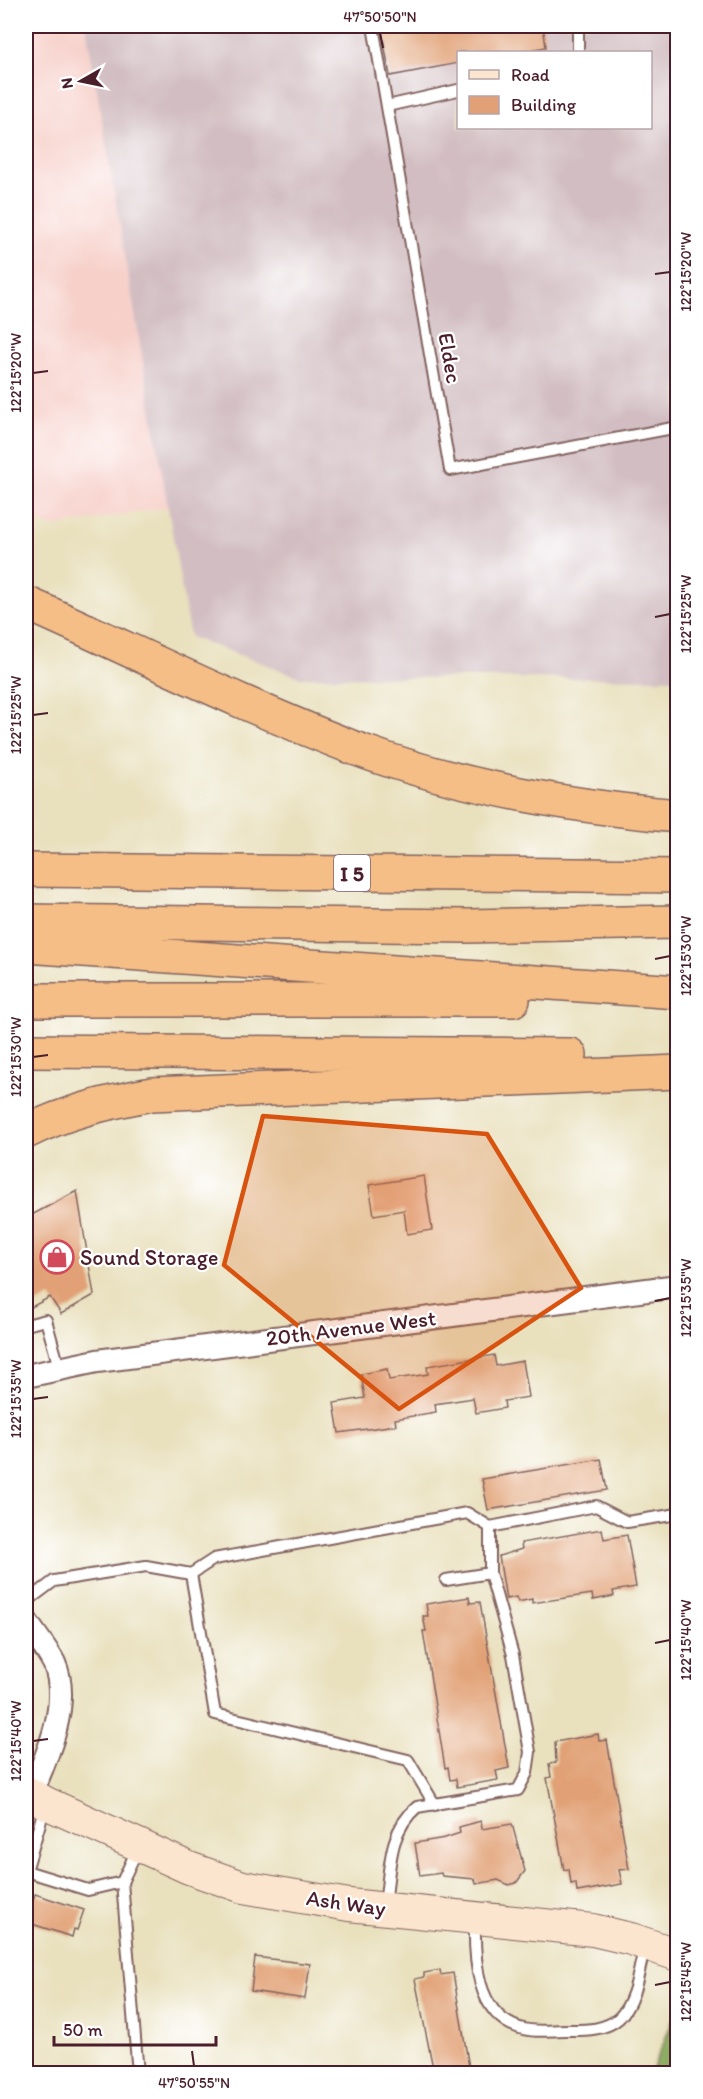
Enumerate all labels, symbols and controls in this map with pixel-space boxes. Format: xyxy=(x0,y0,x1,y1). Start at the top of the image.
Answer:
text: 47°50'50"N xyxy=(343,8,417,26)
north arrow xyxy=(51,51,111,111)
legend xyxy=(457,51,652,129)
text: Road xyxy=(511,64,550,86)
text: N xyxy=(56,76,77,90)
text: Building xyxy=(511,94,577,116)
text: 122°15'20"W xyxy=(677,232,695,312)
street label: Eldec xyxy=(432,331,468,385)
text: 122°15'20"W xyxy=(7,333,25,413)
text: 122°15'25"W xyxy=(677,574,695,653)
text: 122°15'25"W xyxy=(7,675,25,754)
road number: I 5 xyxy=(334,855,370,891)
text: 122°15'30"W xyxy=(677,916,695,996)
text: 122°15'30"W xyxy=(7,1017,25,1097)
shop icon: Sound Storage xyxy=(39,1239,75,1275)
place label: Sound Storage xyxy=(80,1244,218,1271)
text: 122°15'35"W xyxy=(677,1258,695,1338)
street label: 20th Avenue West xyxy=(265,1304,437,1352)
text: 122°15'35"W xyxy=(7,1359,25,1439)
text: 122°15'40"W xyxy=(677,1599,695,1681)
text: 122°15'40"W xyxy=(7,1700,25,1782)
street label: Ash Way xyxy=(305,1884,388,1922)
text: 122°15'45"W xyxy=(677,1942,695,2022)
scale bar xyxy=(54,2009,216,2047)
text: 50 m xyxy=(63,2019,103,2041)
text: 47°50'55"N xyxy=(158,2074,230,2092)

